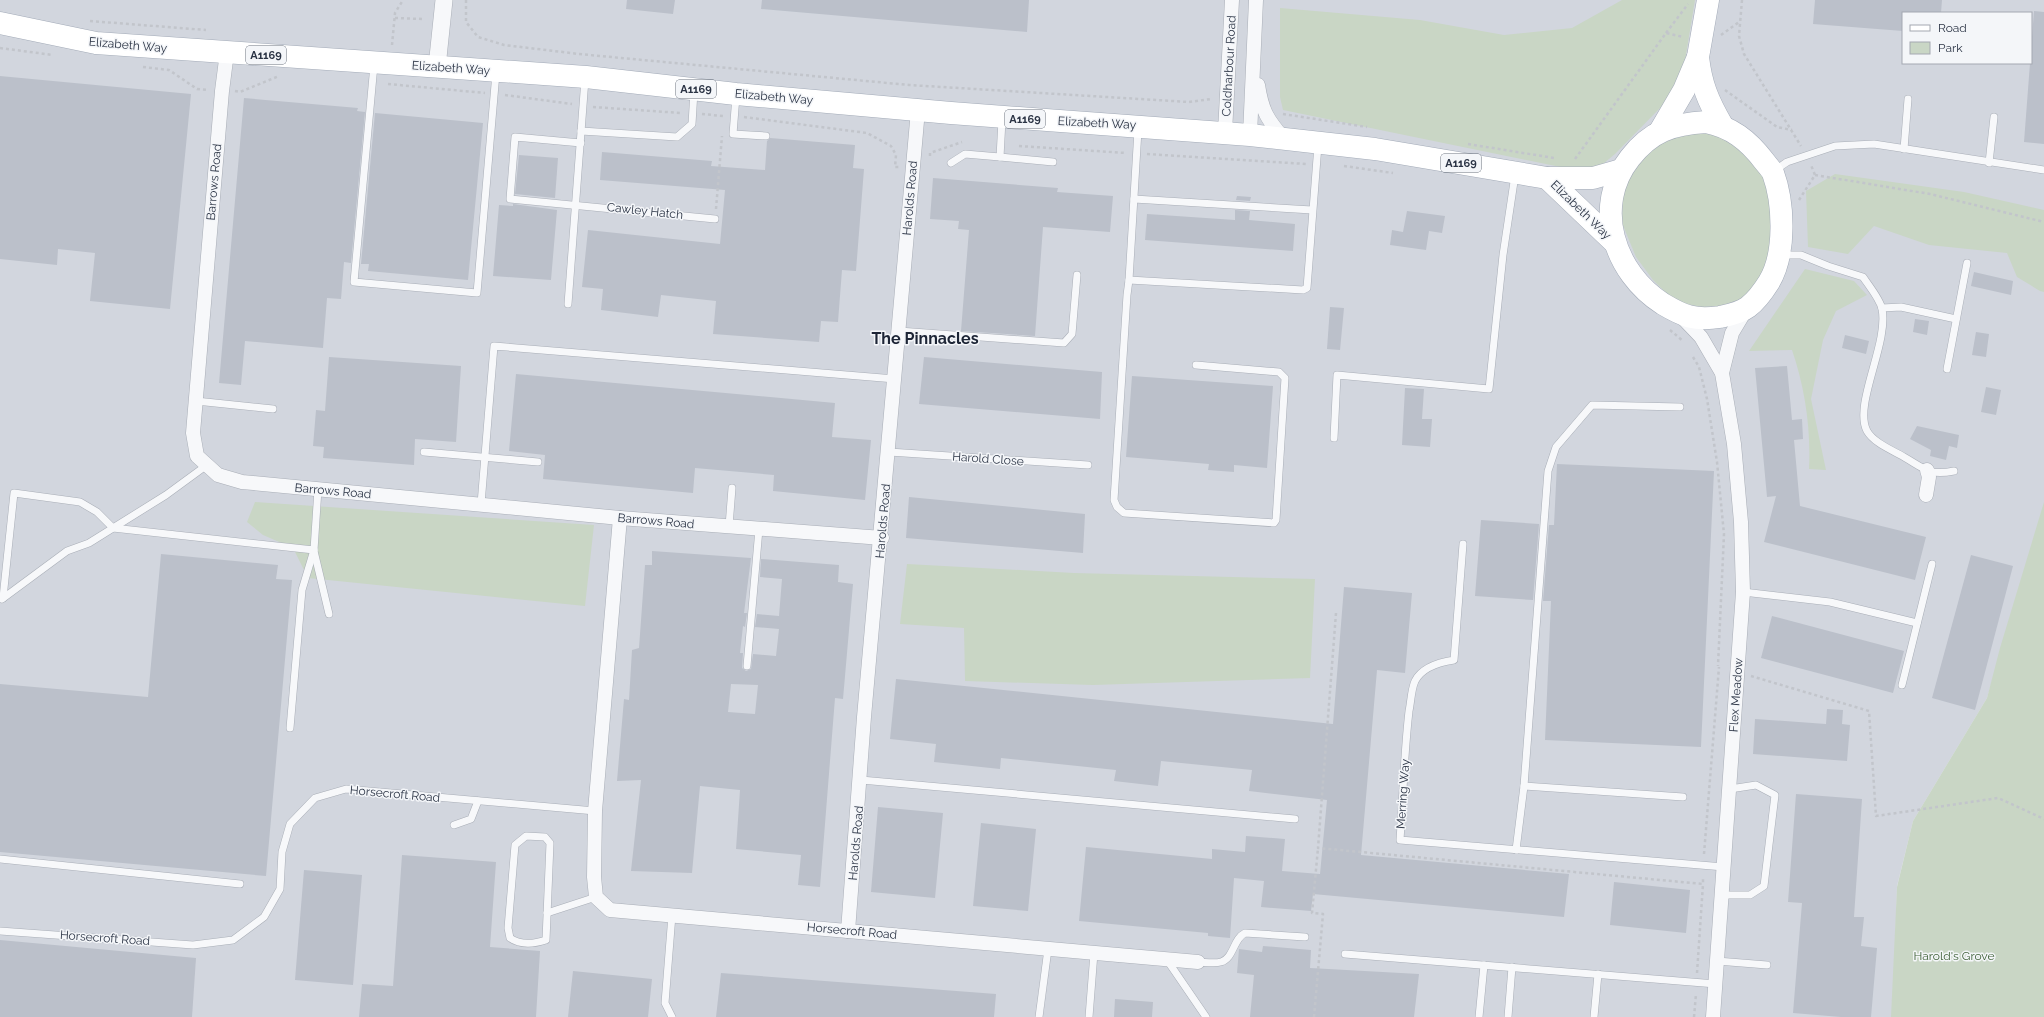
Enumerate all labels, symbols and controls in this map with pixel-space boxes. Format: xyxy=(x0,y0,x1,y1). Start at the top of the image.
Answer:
legend xyxy=(1902,12,2032,64)
street label: Coldharbour Road xyxy=(1219,15,1239,117)
text: Road xyxy=(1938,21,1967,35)
street label: Elizabeth Way xyxy=(88,35,168,55)
text: Park xyxy=(1938,41,1963,55)
road number: A1169 xyxy=(246,46,286,64)
street label: Elizabeth Way xyxy=(411,58,491,78)
road number: A1169 xyxy=(676,80,716,98)
street label: Elizabeth Way xyxy=(734,87,814,107)
road number: A1169 xyxy=(1005,110,1045,128)
street label: Elizabeth Way xyxy=(1057,114,1137,132)
street label: Barrows Road xyxy=(204,143,224,221)
road number: A1169 xyxy=(1441,154,1481,172)
street label: Harolds Road xyxy=(900,160,920,236)
street label: Elizabeth Way xyxy=(1548,178,1614,243)
street label: Cawley Hatch xyxy=(606,200,684,222)
district label: The Pinnacles xyxy=(871,329,979,348)
street label: Harold Close xyxy=(952,450,1024,468)
street label: Barrows Road xyxy=(294,481,372,501)
street label: Harolds Road xyxy=(873,483,893,559)
street label: Barrows Road xyxy=(617,511,695,531)
street label: Flex Meadow xyxy=(1726,657,1746,733)
street label: Merring Way xyxy=(1394,758,1412,830)
street label: Horsecroft Road xyxy=(349,783,441,805)
street label: Harolds Road xyxy=(846,805,866,881)
street label: Horsecroft Road xyxy=(806,920,898,942)
street label: Horsecroft Road xyxy=(59,928,151,948)
park label: Harold's Grove xyxy=(1913,949,1995,963)

